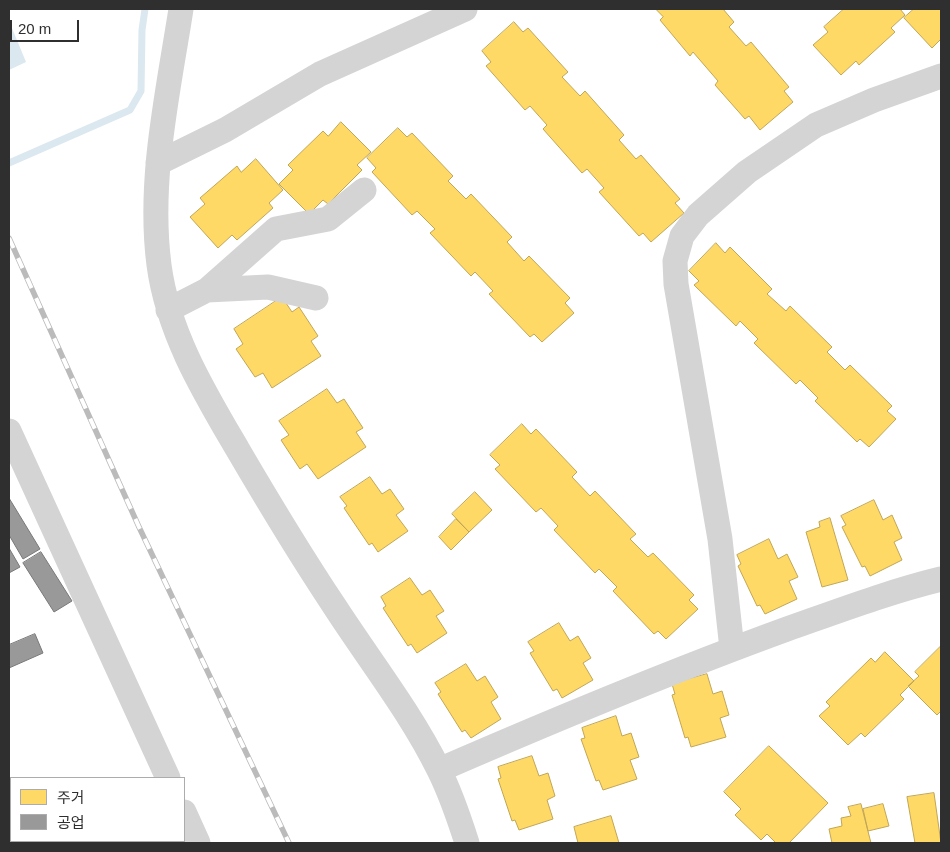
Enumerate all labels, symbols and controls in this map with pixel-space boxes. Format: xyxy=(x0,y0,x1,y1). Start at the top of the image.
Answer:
scale bar xyxy=(12,10,81,42)
text: 20 m xyxy=(18,20,51,37)
legend xyxy=(10,777,185,842)
text: 주거 xyxy=(57,789,85,806)
text: 공업 xyxy=(57,814,85,831)

